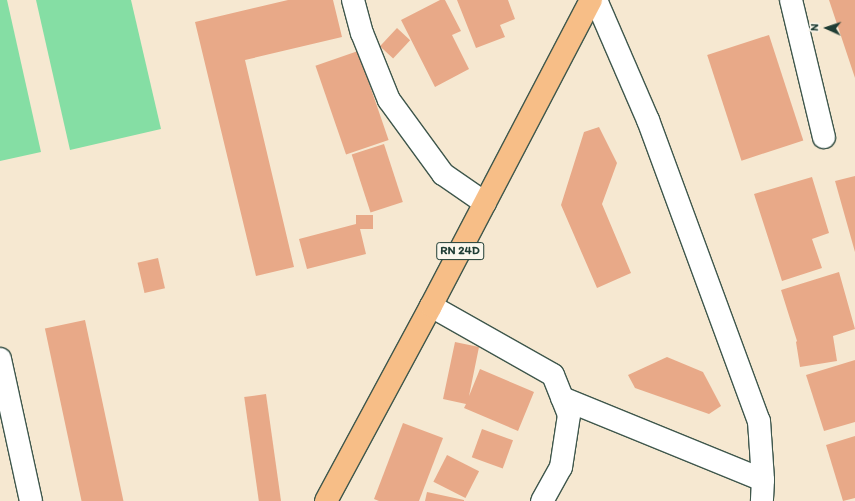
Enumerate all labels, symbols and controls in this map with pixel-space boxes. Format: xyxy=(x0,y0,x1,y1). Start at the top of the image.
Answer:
north arrow xyxy=(807,8,847,48)
text: N xyxy=(808,23,821,31)
road number: RN 24D xyxy=(436,241,484,261)

